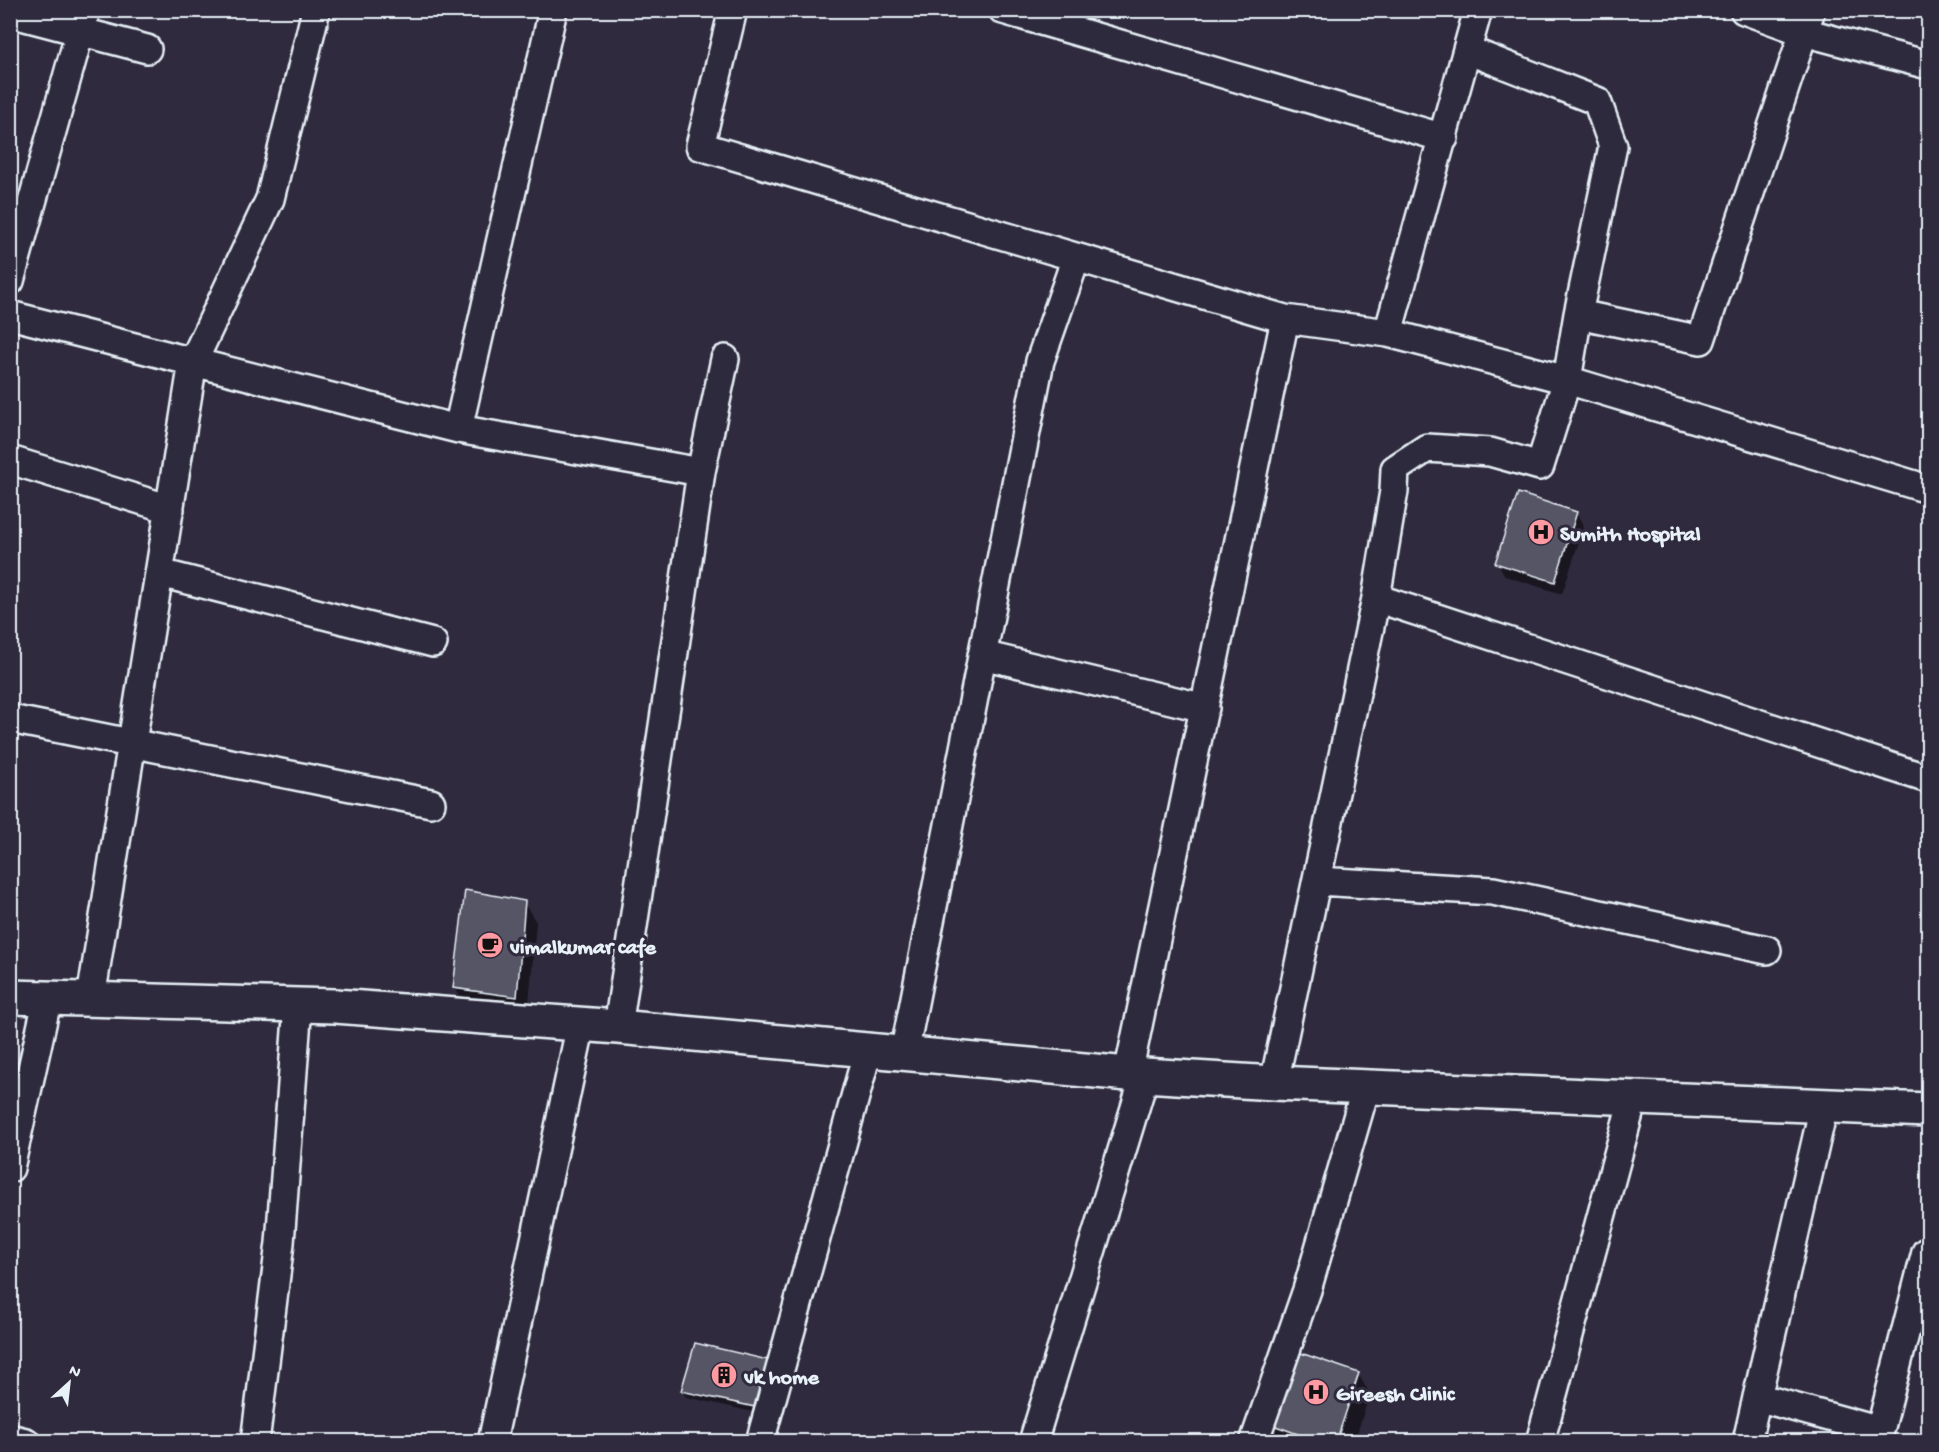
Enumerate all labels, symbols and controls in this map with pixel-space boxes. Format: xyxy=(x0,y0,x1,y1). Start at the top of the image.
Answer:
hospital icon: Sumith Hospital xyxy=(1526,517,1556,547)
place label: Sumith Hospital xyxy=(1560,523,1701,549)
cafe icon: vimalkumar cafe xyxy=(475,930,505,960)
place label: vimalkumar cafe xyxy=(509,936,657,962)
north arrow xyxy=(39,1353,99,1413)
building icon: vk home xyxy=(709,1360,739,1390)
text: N xyxy=(65,1362,84,1384)
place label: vk home xyxy=(743,1366,820,1392)
hospital icon: Gireesh Clinic xyxy=(1301,1377,1331,1407)
place label: Gireesh Clinic xyxy=(1336,1383,1456,1409)

